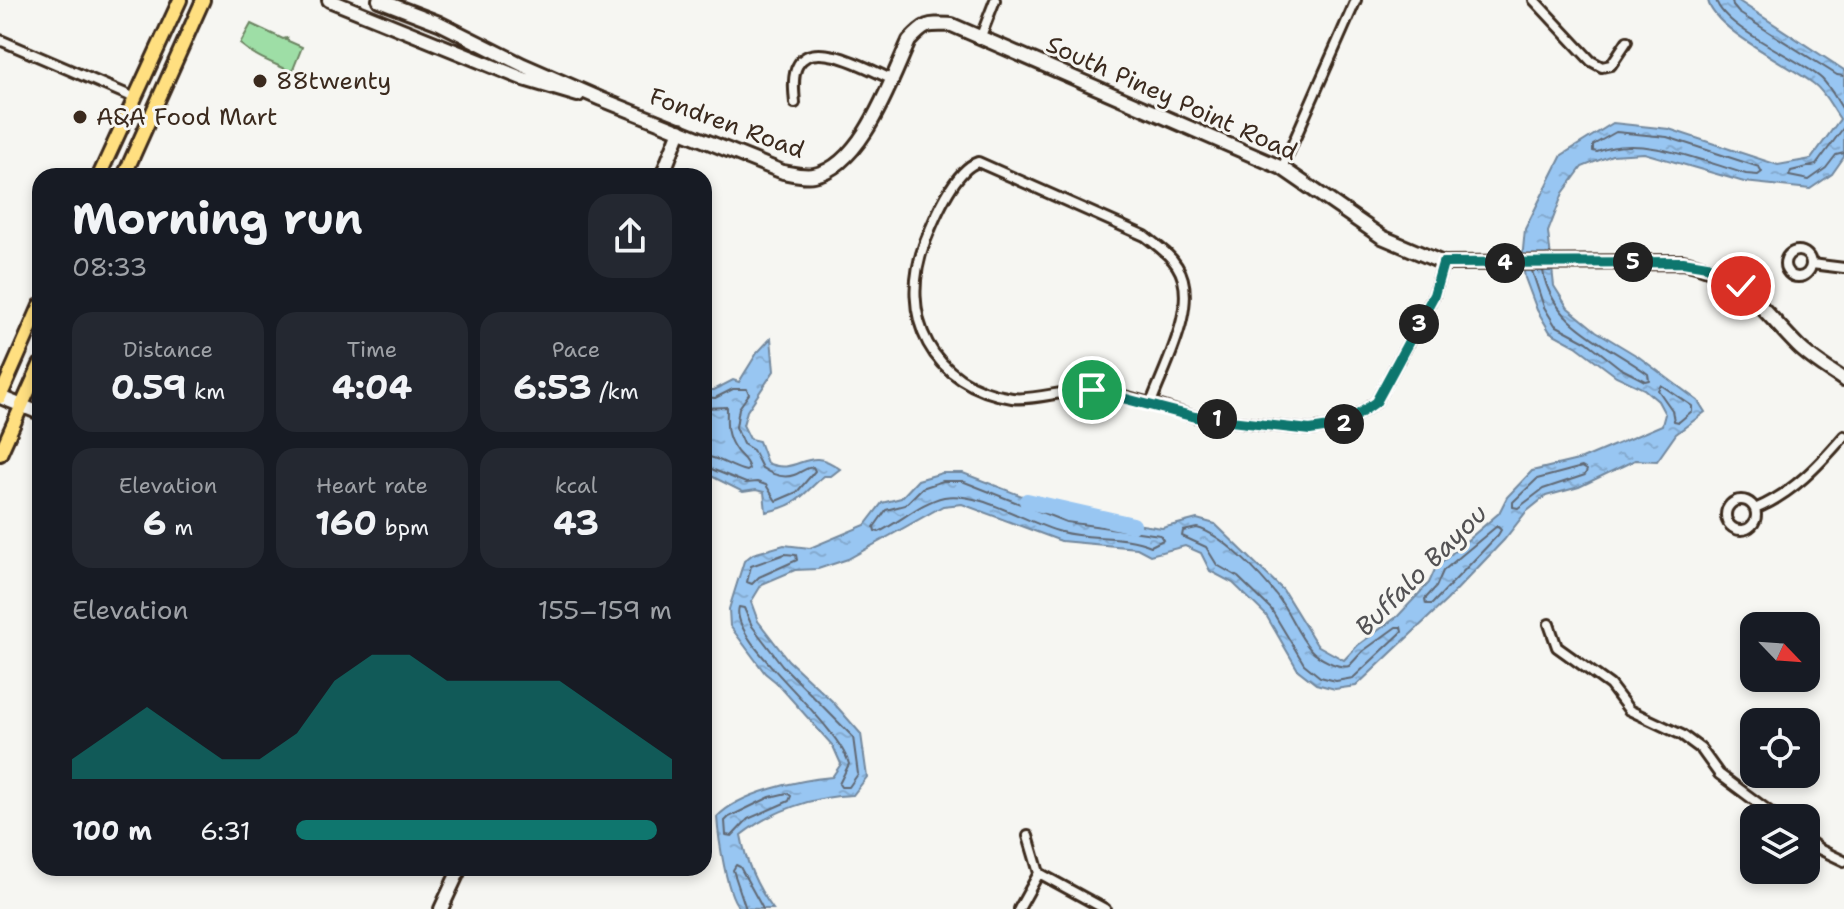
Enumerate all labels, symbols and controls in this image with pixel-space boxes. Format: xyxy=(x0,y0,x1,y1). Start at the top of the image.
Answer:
street label: South Piney Point Road xyxy=(1041,28,1303,168)
place label: 88twenty xyxy=(276,65,391,97)
marker: 88twenty xyxy=(251,72,269,90)
street label: Fondren Road xyxy=(645,80,809,166)
place label: A&A Food Mart xyxy=(96,101,278,133)
marker: A&A Food Mart xyxy=(71,108,89,126)
text: Morning run xyxy=(72,189,363,248)
button: share xyxy=(588,194,672,278)
pin: 5 xyxy=(1613,242,1653,282)
pin: 4 xyxy=(1485,243,1525,283)
text: 5 xyxy=(1626,247,1640,276)
text: 4 xyxy=(1497,248,1513,277)
text: 08:33 xyxy=(72,249,148,284)
pin xyxy=(1707,252,1775,320)
icon: check xyxy=(1719,264,1763,308)
pin: 3 xyxy=(1399,304,1439,344)
text: 3 xyxy=(1411,309,1427,338)
text: Distance xyxy=(123,335,213,364)
text: Time xyxy=(347,335,397,364)
text: Pace xyxy=(552,335,600,364)
pin xyxy=(1058,356,1126,424)
text: 0.59 xyxy=(111,364,187,410)
text: 4:04 xyxy=(332,364,412,410)
text: 6:53 xyxy=(513,364,592,410)
icon: arrive xyxy=(1070,368,1114,412)
text: km xyxy=(187,377,225,406)
text: /km xyxy=(592,377,639,406)
pin: 1 xyxy=(1197,399,1237,439)
text: 1 xyxy=(1212,404,1222,433)
pin: 2 xyxy=(1324,404,1364,444)
text: 2 xyxy=(1336,409,1352,438)
text: Elevation xyxy=(119,471,217,500)
text: Heart rate xyxy=(316,471,428,500)
text: kcal xyxy=(555,471,597,500)
water label: Buffalo Bayou xyxy=(1347,496,1494,643)
text: 6 xyxy=(143,500,167,546)
text: 160 xyxy=(315,500,377,546)
text: 43 xyxy=(553,500,599,546)
text: m xyxy=(167,513,193,542)
text: bpm xyxy=(377,513,429,542)
text: Elevation xyxy=(72,592,188,627)
text: 155–159 m xyxy=(538,592,672,627)
north arrow xyxy=(1740,612,1820,692)
map controls xyxy=(1740,612,1820,884)
button: locate xyxy=(1740,708,1820,788)
button: layers xyxy=(1740,804,1820,884)
text: 100 m xyxy=(72,813,152,848)
text: 6:31 xyxy=(200,813,251,848)

